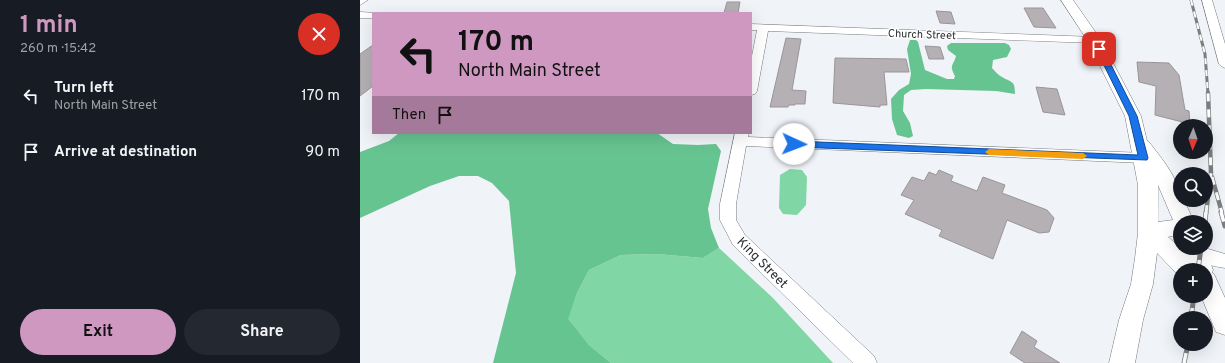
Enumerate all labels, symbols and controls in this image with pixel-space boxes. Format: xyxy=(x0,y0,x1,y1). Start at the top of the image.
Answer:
text: 1 min xyxy=(20,11,78,41)
button: close xyxy=(298,13,340,55)
text: 170 m xyxy=(458,25,534,61)
street label: Church Street xyxy=(888,27,956,43)
icon: left xyxy=(392,28,444,80)
pin xyxy=(1082,32,1116,66)
icon: arrive xyxy=(1088,38,1110,60)
text: 260 m · 15:42 xyxy=(20,41,96,57)
text: North Main Street xyxy=(458,60,601,83)
text: Turn left xyxy=(54,79,114,98)
icon: left xyxy=(20,85,42,107)
text: 170 m xyxy=(301,87,340,106)
text: North Main Street xyxy=(54,98,157,114)
icon: arrive xyxy=(434,104,456,126)
text: Then xyxy=(392,106,426,125)
north arrow xyxy=(1173,119,1213,159)
map controls xyxy=(1173,119,1213,351)
position arrow xyxy=(773,123,815,165)
icon: arrive xyxy=(20,141,42,163)
text: Arrive at destination xyxy=(54,143,197,162)
text: 90 m xyxy=(305,143,340,162)
button: search xyxy=(1173,167,1213,207)
button: layers xyxy=(1173,215,1213,255)
street label: King Street xyxy=(733,235,790,292)
button: + xyxy=(1173,263,1213,303)
button: Exit xyxy=(20,309,176,355)
button: Share xyxy=(184,309,340,355)
button: − xyxy=(1173,311,1213,351)

